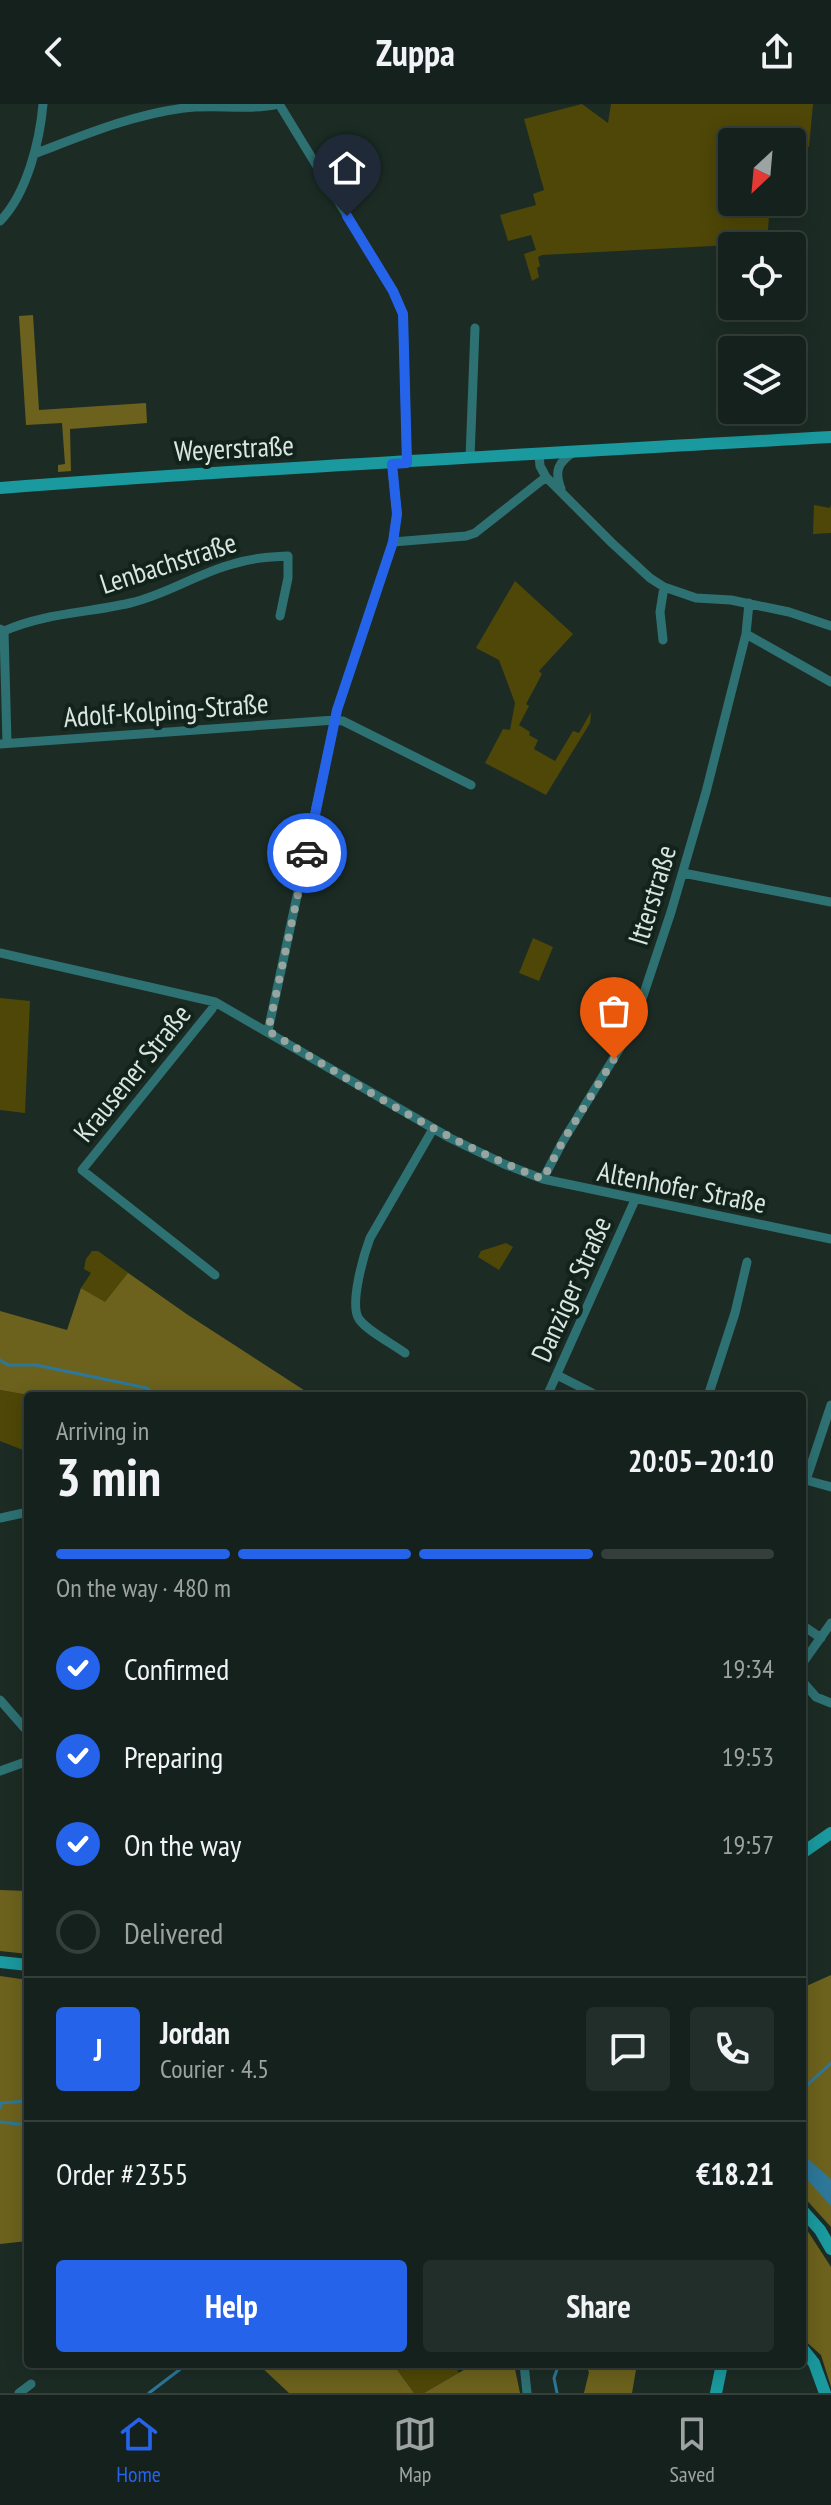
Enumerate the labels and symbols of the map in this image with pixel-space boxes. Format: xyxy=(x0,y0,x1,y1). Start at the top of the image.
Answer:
north arrow xyxy=(718,128,806,216)
pin xyxy=(313,134,381,216)
street label: Weyerstraße xyxy=(173,426,295,469)
street label: Lenbachstraße xyxy=(95,523,241,602)
street label: Adolf-Kolping-Straße xyxy=(62,684,270,735)
courier xyxy=(267,813,347,893)
street label: Itterstraße xyxy=(619,841,684,949)
pin xyxy=(580,977,648,1059)
street label: Krausener Straße xyxy=(65,996,198,1149)
street label: Altenhofer Straße xyxy=(595,1152,770,1221)
street label: Danziger Straße xyxy=(522,1210,619,1367)

